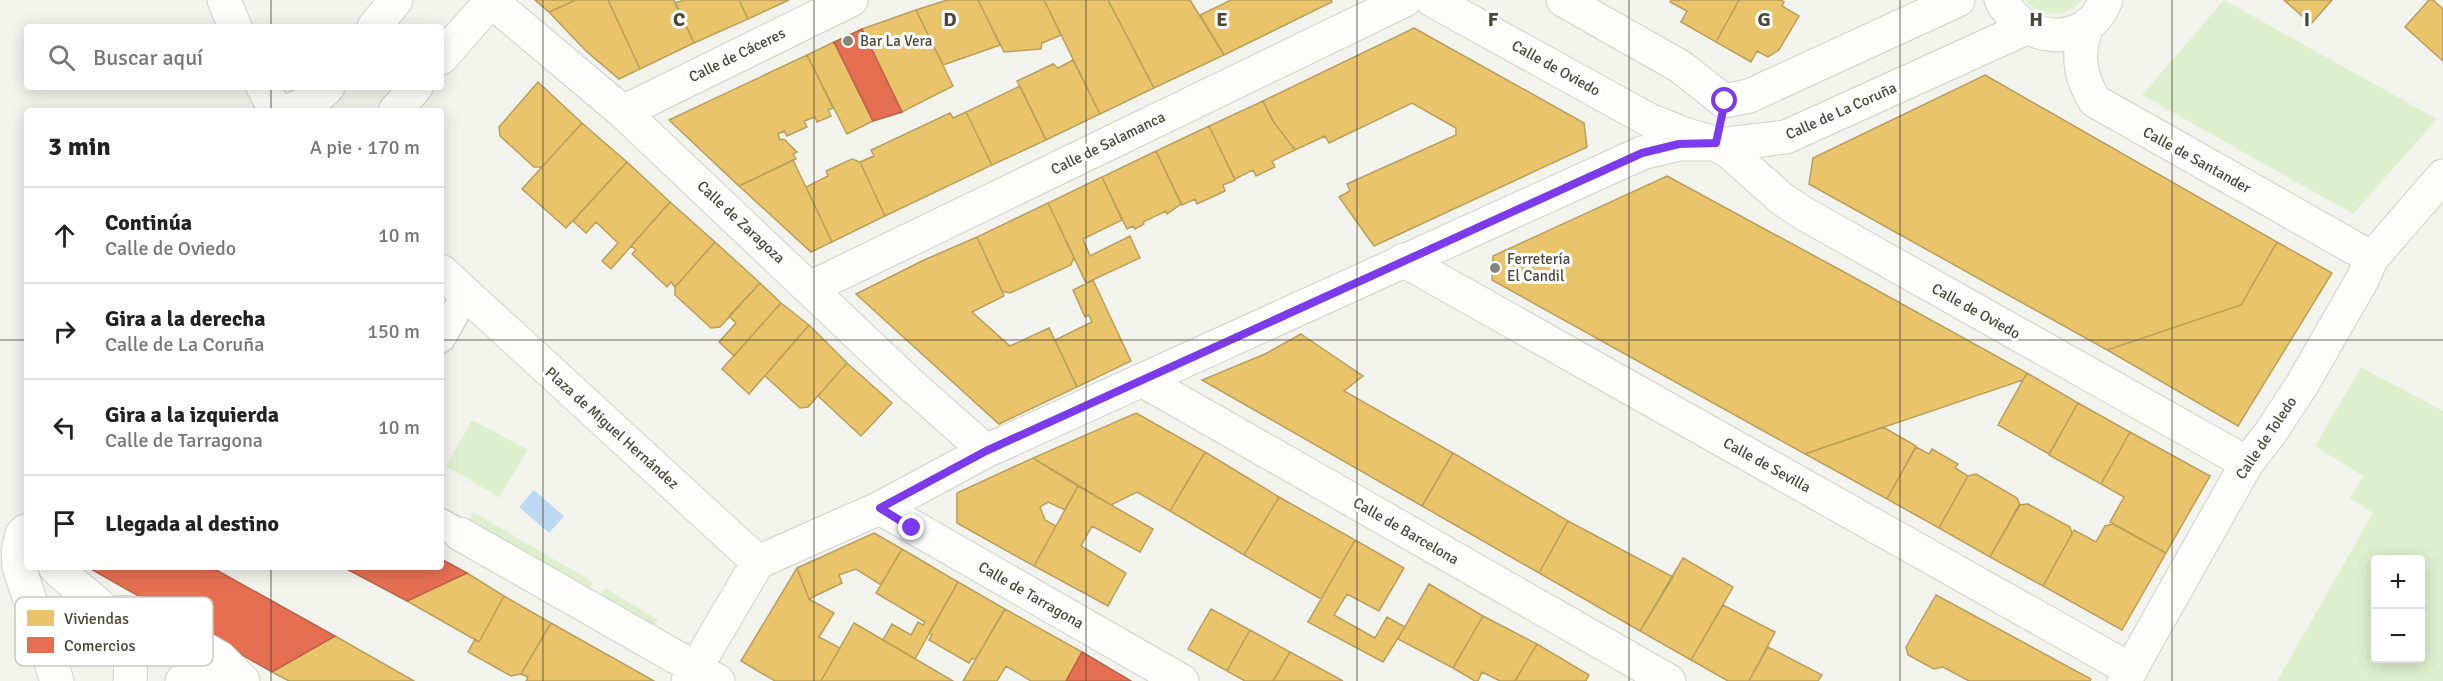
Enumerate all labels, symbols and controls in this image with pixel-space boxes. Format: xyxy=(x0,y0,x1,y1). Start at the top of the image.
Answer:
text: C xyxy=(673,7,685,32)
text: D xyxy=(943,7,957,32)
text: E xyxy=(1216,7,1228,32)
text: F xyxy=(1488,7,1499,32)
text: G xyxy=(1757,7,1771,32)
text: H xyxy=(2029,7,2043,32)
text: I xyxy=(2304,7,2310,32)
search box xyxy=(24,24,444,90)
street label: Calle de Cáceres xyxy=(686,24,788,86)
place label: Bar La Vera xyxy=(860,32,932,50)
marker: Bar La Vera xyxy=(841,34,855,48)
street label: Calle de Oviedo xyxy=(1509,36,1604,100)
icon: search xyxy=(45,41,78,74)
text: Buscar aquí xyxy=(93,44,203,71)
street label: Calle de La Coruña xyxy=(1783,78,1899,144)
route start xyxy=(1711,87,1737,113)
street label: Calle de Salamanca xyxy=(1048,108,1168,178)
street label: Calle de Santander xyxy=(2140,123,2255,197)
text: 3 min xyxy=(48,131,111,163)
text: A pie · 170 m xyxy=(310,135,420,160)
street label: Calle de Zaragoza xyxy=(693,177,789,267)
text: Continúa xyxy=(105,209,192,236)
icon: ahead xyxy=(48,219,81,252)
text: 10 m xyxy=(378,223,420,248)
text: Calle de Oviedo xyxy=(105,236,236,261)
place label: Ferretería El Candil xyxy=(1507,250,1570,285)
marker: Ferretería El Candil xyxy=(1488,261,1502,275)
street label: Calle de Oviedo xyxy=(1929,279,2024,343)
text: Gira a la derecha xyxy=(105,305,266,332)
icon: right xyxy=(48,315,81,348)
text: 150 m xyxy=(367,319,420,344)
text: Calle de La Coruña xyxy=(105,332,264,357)
street label: Plaza de Miguel Hernández xyxy=(541,363,683,493)
street label: Calle de Toledo xyxy=(2232,393,2300,483)
text: Gira a la izquierda xyxy=(105,401,279,428)
icon: left xyxy=(48,411,81,444)
text: 10 m xyxy=(378,415,420,440)
text: Calle de Tarragona xyxy=(105,428,263,453)
street label: Calle de Sevilla xyxy=(1720,434,1814,496)
street label: Calle de Barcelona xyxy=(1350,493,1462,569)
icon: arrive xyxy=(48,507,81,540)
text: Llegada al destino xyxy=(105,510,279,537)
route end xyxy=(898,514,924,540)
map controls xyxy=(2371,555,2425,663)
button: + xyxy=(2371,555,2425,609)
street label: Calle de Tarragona xyxy=(975,558,1087,632)
legend xyxy=(15,597,213,666)
text: Viviendas xyxy=(64,609,129,629)
button: − xyxy=(2371,609,2425,663)
text: Comercios xyxy=(64,636,136,656)

